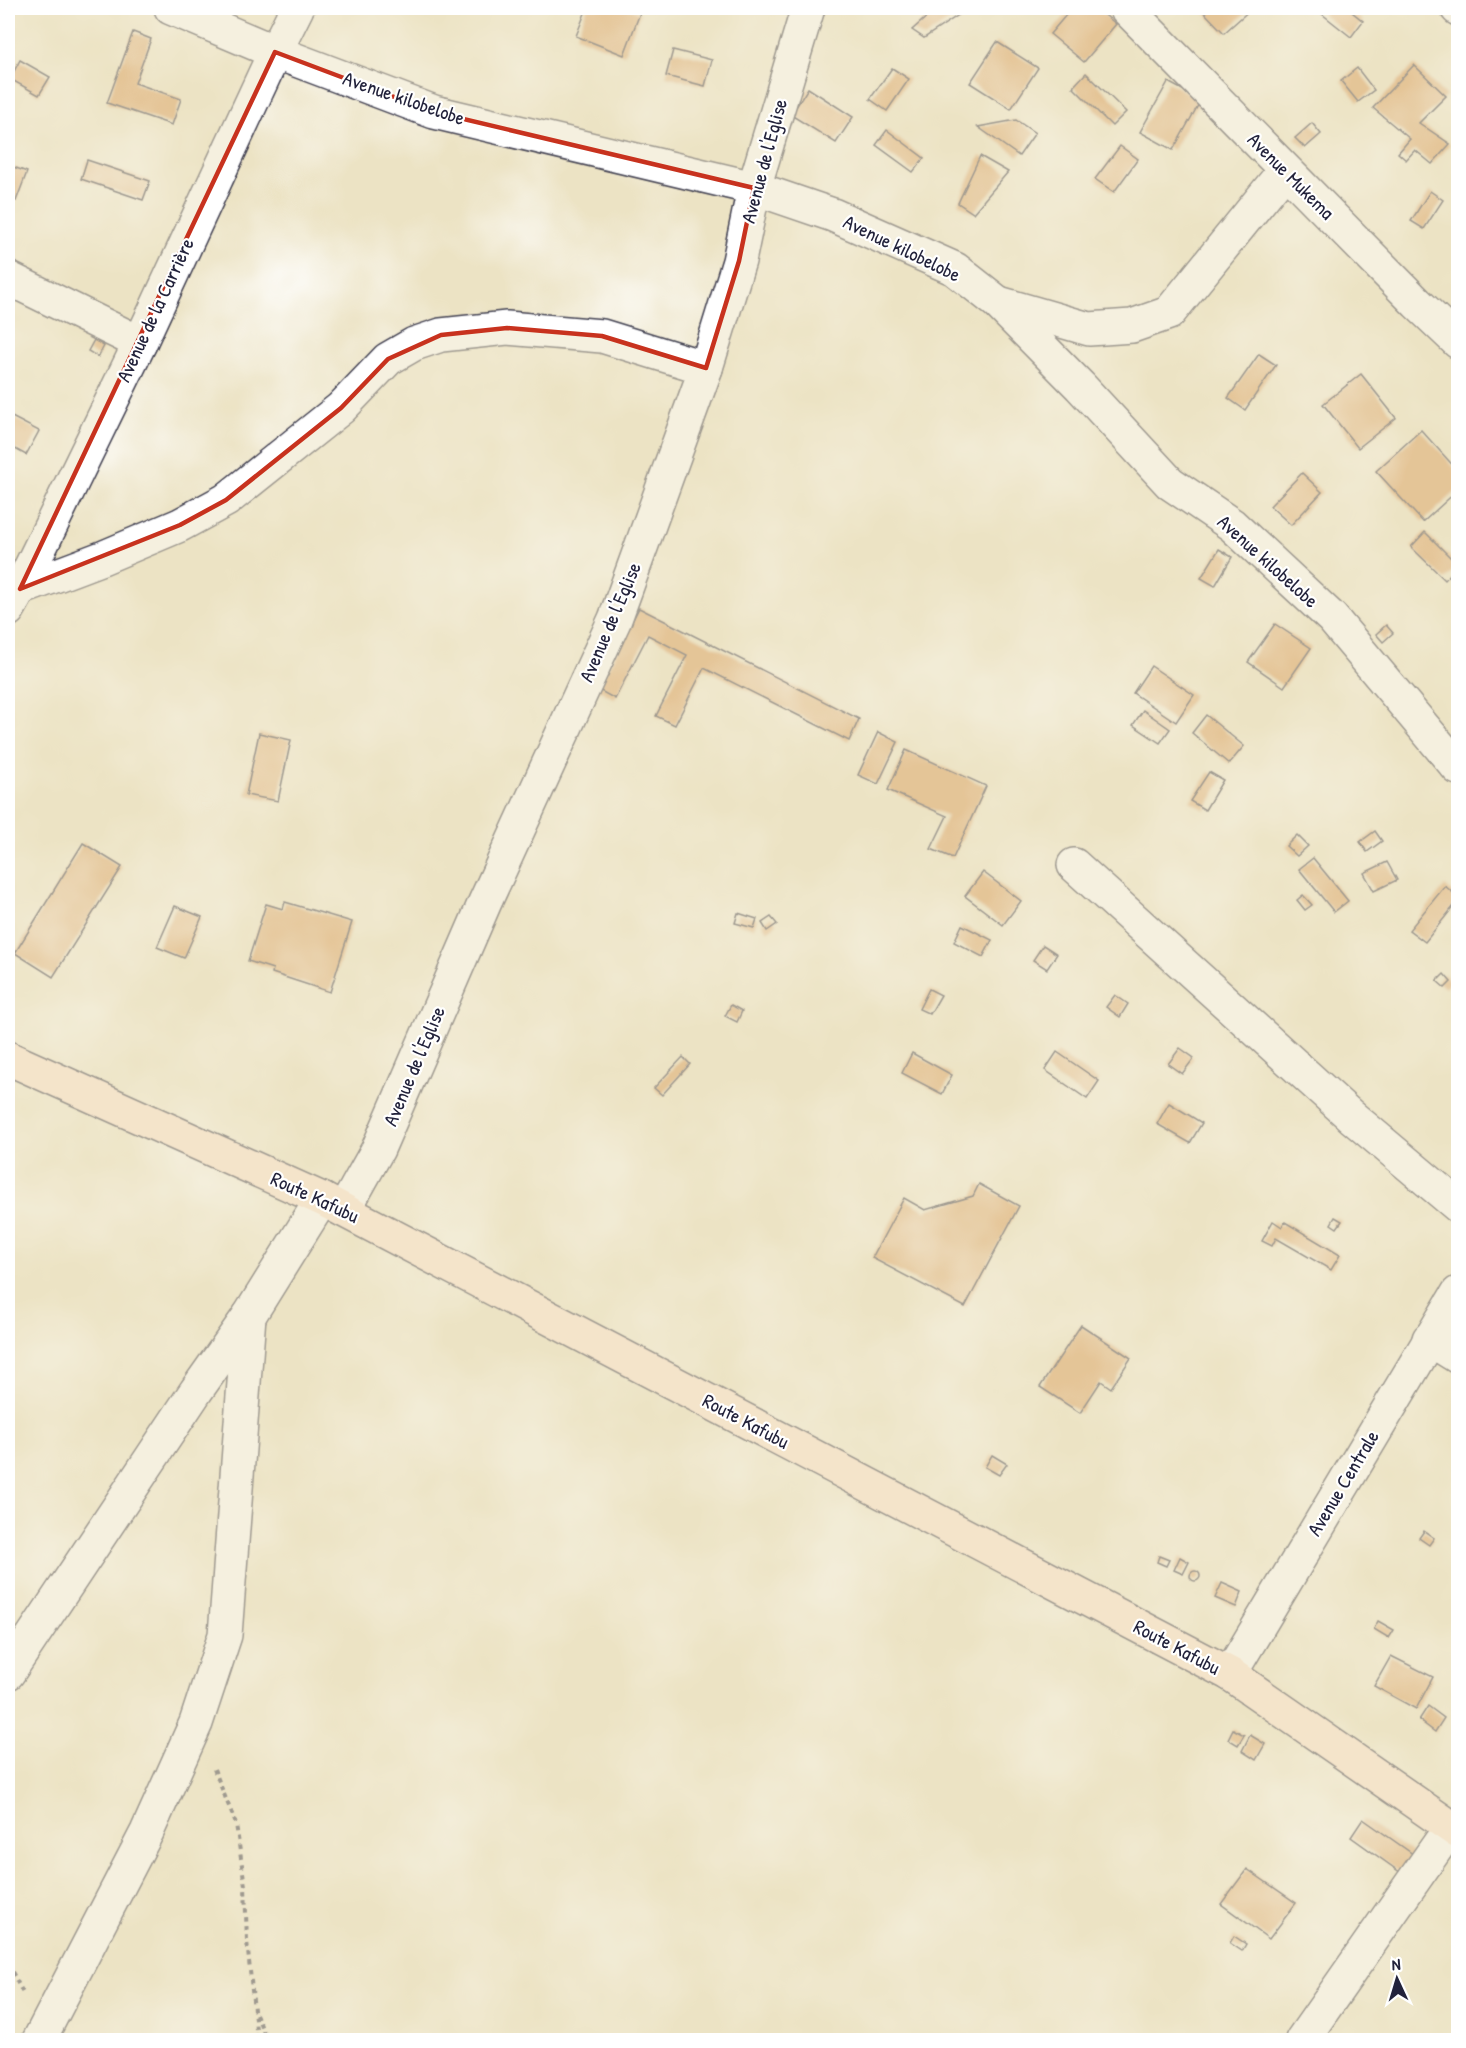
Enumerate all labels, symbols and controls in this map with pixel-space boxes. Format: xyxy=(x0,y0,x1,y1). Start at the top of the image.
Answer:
street label: Avenue kilobelobe xyxy=(340,64,469,131)
street label: Avenue de l'Eglise xyxy=(734,96,793,226)
street label: Avenue Mukema xyxy=(1242,126,1341,225)
street label: Avenue kilobelobe xyxy=(839,208,965,288)
street label: Avenue de la Carrière xyxy=(109,233,200,386)
street label: Avenue kilobelobe xyxy=(1212,508,1325,613)
street label: Avenue de l'Eglise xyxy=(572,558,647,686)
street label: Avenue de l'Eglise xyxy=(376,1002,451,1130)
street label: Route Kafubu xyxy=(267,1164,364,1229)
street label: Route Kafubu xyxy=(698,1387,794,1455)
street label: Avenue Centrale xyxy=(1300,1425,1385,1541)
street label: Route Kafubu xyxy=(1129,1613,1225,1681)
north arrow xyxy=(1367,1949,1427,2009)
text: N xyxy=(1391,1953,1401,1975)

